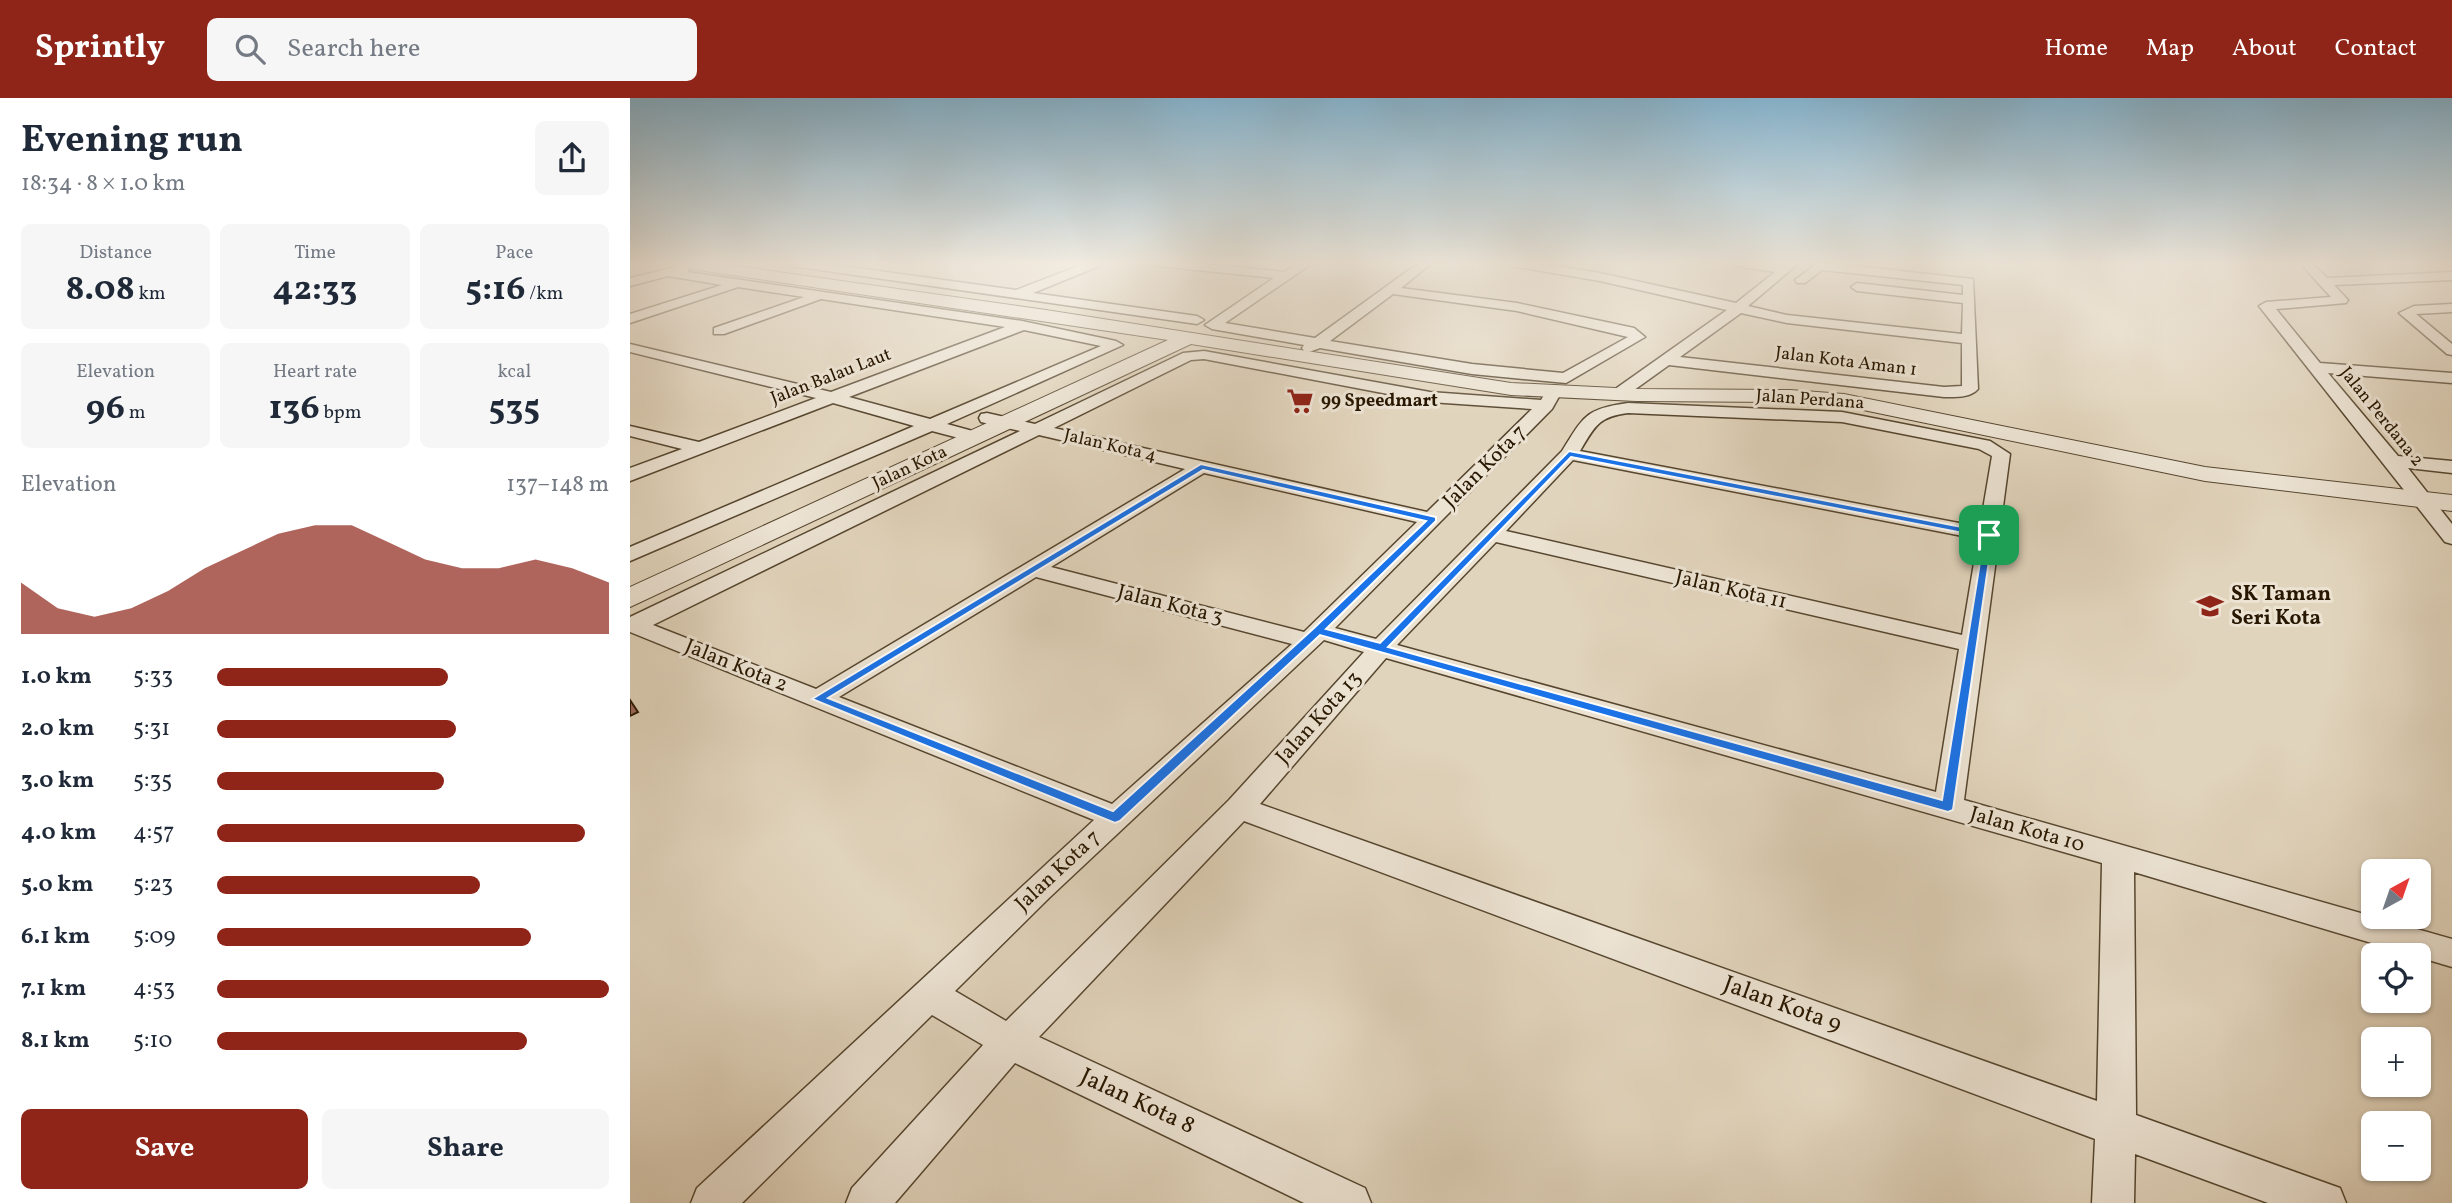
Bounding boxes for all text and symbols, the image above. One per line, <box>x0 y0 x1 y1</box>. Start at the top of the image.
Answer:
search box <box>207 18 697 81</box>
text: Sprintly <box>35 26 165 72</box>
icon: search <box>231 30 269 68</box>
text: Search here <box>287 31 420 67</box>
text: Home <box>2044 32 2108 66</box>
text: Map <box>2146 32 2194 66</box>
text: About <box>2232 32 2297 66</box>
text: Contact <box>2335 32 2417 66</box>
text: Evening run <box>21 115 243 168</box>
button: share <box>535 121 609 195</box>
text: 18:34 · 8 × 1.0 km <box>21 168 185 200</box>
text: Distance <box>79 240 152 266</box>
text: Time <box>294 240 336 266</box>
text: Pace <box>495 240 533 266</box>
text: 8.08 <box>66 266 135 314</box>
text: 42:33 <box>273 266 357 314</box>
text: 5:16 <box>465 266 525 314</box>
text: km <box>135 281 166 307</box>
text: /km <box>525 281 563 307</box>
street label: Jalan Kota Aman 1 <box>1774 341 1918 383</box>
street label: Jalan Balau Laut <box>767 343 895 411</box>
text: Elevation <box>76 359 155 385</box>
text: Heart rate <box>273 359 357 385</box>
text: kcal <box>497 359 531 385</box>
street label: Jalan Perdana 2 <box>2333 362 2429 472</box>
street label: Jalan Perdana <box>1755 384 1865 416</box>
text: 96 <box>86 385 125 433</box>
text: 136 <box>268 385 320 433</box>
text: 535 <box>489 385 540 433</box>
supermarket icon: 99 Speedmart <box>1285 386 1315 416</box>
place label: 99 Speedmart <box>1321 389 1438 414</box>
text: m <box>125 400 146 426</box>
text: bpm <box>320 400 362 426</box>
street label: Jalan Kota 7 <box>1437 419 1533 515</box>
street label: Jalan Kota 4 <box>1061 423 1159 469</box>
street label: Jalan Kota <box>869 440 952 496</box>
text: Elevation <box>21 469 117 501</box>
text: 137–148 m <box>506 469 609 501</box>
pin <box>1959 505 2019 565</box>
icon: arrive <box>1970 516 2008 554</box>
street label: Jalan Kota 11 <box>1672 563 1790 617</box>
street label: Jalan Kota 3 <box>1114 578 1226 632</box>
place label: SK Taman Seri Kota <box>2231 580 2331 633</box>
school or university icon: SK Taman Seri Kota <box>2195 591 2225 621</box>
street label: Jalan Kota 2 <box>680 632 792 700</box>
text: 1.0 km <box>21 661 92 693</box>
text: 5:33 <box>133 661 173 693</box>
street label: Jalan Kota 13 <box>1269 665 1369 771</box>
text: 2.0 km <box>21 713 94 745</box>
text: 5:31 <box>133 713 170 745</box>
text: 3.0 km <box>21 765 94 797</box>
text: 5:35 <box>133 765 172 797</box>
street label: Jalan Kota 10 <box>1966 800 2088 860</box>
text: 4.0 km <box>21 817 96 849</box>
text: 4:57 <box>133 817 174 849</box>
street label: Jalan Kota 7 <box>1009 824 1107 918</box>
north arrow <box>2361 859 2431 929</box>
map controls <box>2361 859 2431 1181</box>
text: 5.0 km <box>21 869 94 901</box>
text: 5:23 <box>133 869 173 901</box>
text: 6.1 km <box>21 921 90 953</box>
text: 5:09 <box>133 921 175 953</box>
button: locate <box>2361 943 2431 1013</box>
street label: Jalan Kota 9 <box>1718 968 1846 1042</box>
text: 7.1 km <box>21 973 86 1005</box>
text: 4:53 <box>133 973 175 1005</box>
text: 8.1 km <box>21 1025 90 1057</box>
text: 5:10 <box>133 1025 172 1057</box>
button: + <box>2361 1027 2431 1097</box>
street label: Jalan Kota 8 <box>1074 1060 1200 1144</box>
button: Save <box>21 1109 308 1189</box>
button: Share <box>322 1109 609 1189</box>
button: − <box>2361 1111 2431 1181</box>

